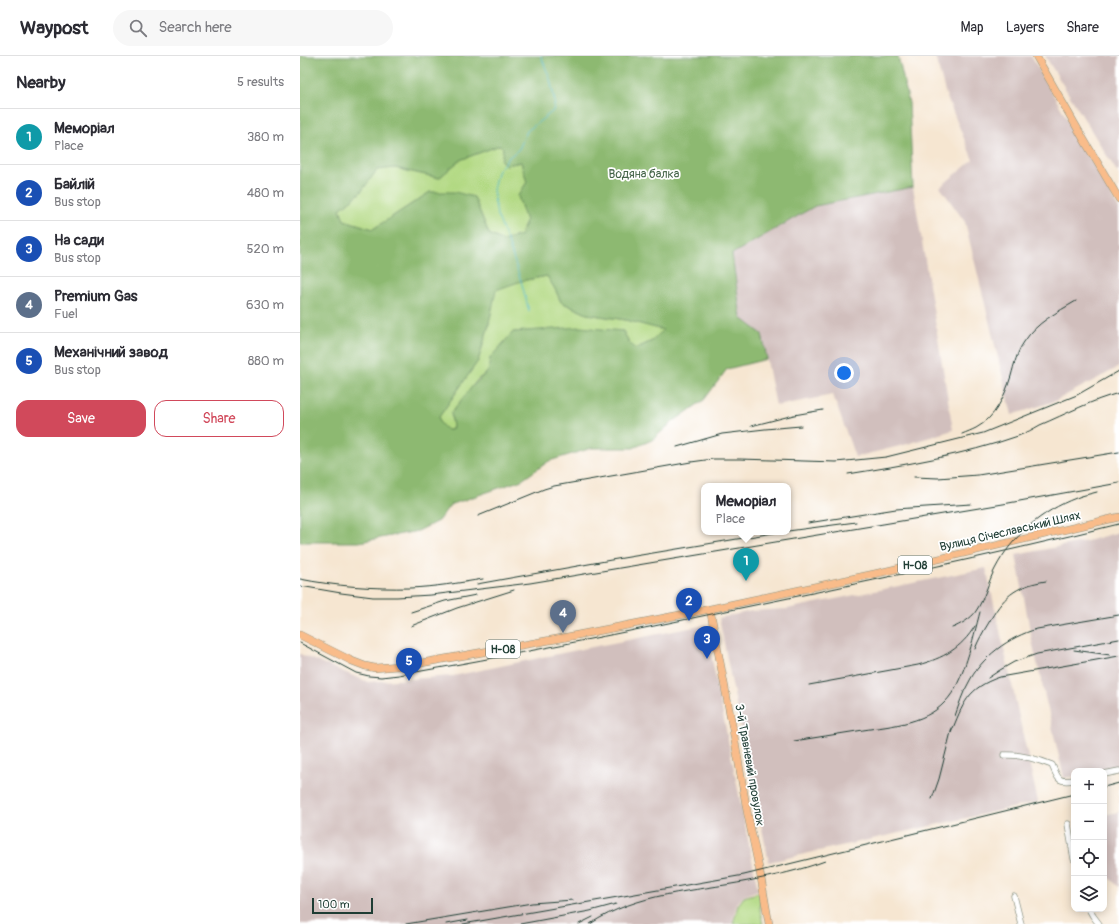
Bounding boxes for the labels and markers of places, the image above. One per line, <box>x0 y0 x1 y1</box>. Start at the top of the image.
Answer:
pin: 1 <box>733 548 759 581</box>
pin: 2 <box>676 588 702 621</box>
pin: 4 <box>550 600 576 633</box>
pin: 3 <box>694 626 720 659</box>
pin: 5 <box>396 648 422 681</box>

